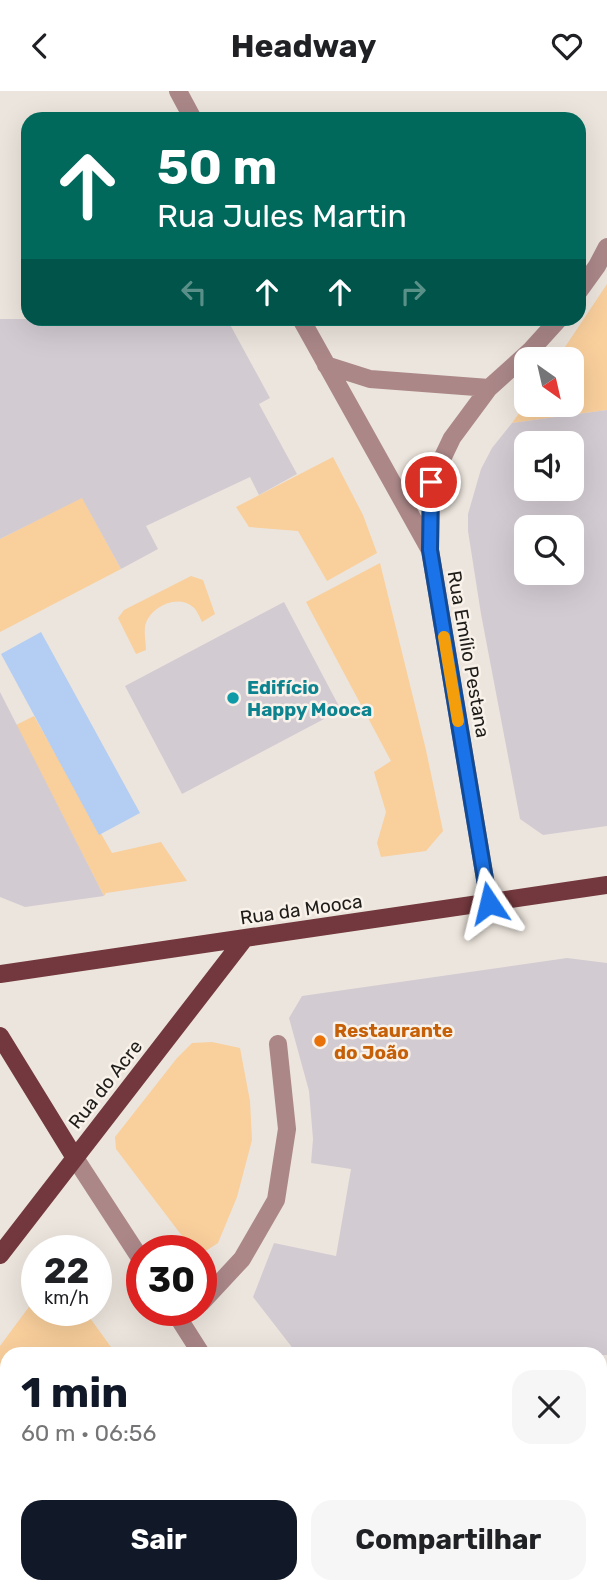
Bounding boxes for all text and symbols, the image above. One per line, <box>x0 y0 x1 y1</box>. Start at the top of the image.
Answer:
icon: back <box>21 27 59 65</box>
text: Headway <box>231 27 376 65</box>
icon: heart <box>548 27 586 65</box>
text: 50 m <box>157 138 277 196</box>
icon: ahead <box>42 140 133 231</box>
text: Rua Jules Martin <box>157 197 407 235</box>
icon: left <box>175 273 213 311</box>
icon: ahead <box>248 273 286 311</box>
icon: ahead <box>321 273 359 311</box>
icon: right <box>394 273 432 311</box>
north arrow <box>514 347 584 417</box>
map controls <box>514 347 584 585</box>
button: sound <box>514 431 584 501</box>
pin <box>401 452 461 512</box>
icon: arrive <box>412 463 450 501</box>
button: search <box>514 515 584 585</box>
street label: Rua Emílio Pestana <box>442 569 495 739</box>
place label: Edifício Happy Mooca <box>247 676 372 721</box>
marker: Edifício Happy Mooca <box>225 690 241 706</box>
position arrow <box>452 866 526 940</box>
street label: Rua da Mooca <box>238 890 364 929</box>
place label: Restaurante do João <box>334 1019 453 1064</box>
marker: Restaurante do João <box>312 1033 328 1049</box>
street label: Rua do Acre <box>64 1035 147 1133</box>
speed limit sign: 30 <box>126 1235 217 1326</box>
text: 22 <box>44 1250 89 1292</box>
text: km/h <box>44 1287 89 1309</box>
text: 1 min <box>21 1368 128 1418</box>
button: close <box>512 1370 586 1444</box>
text: 60 m · 06:56 <box>21 1419 156 1447</box>
button: Sair <box>21 1500 297 1580</box>
button: Compartilhar <box>311 1500 586 1580</box>

